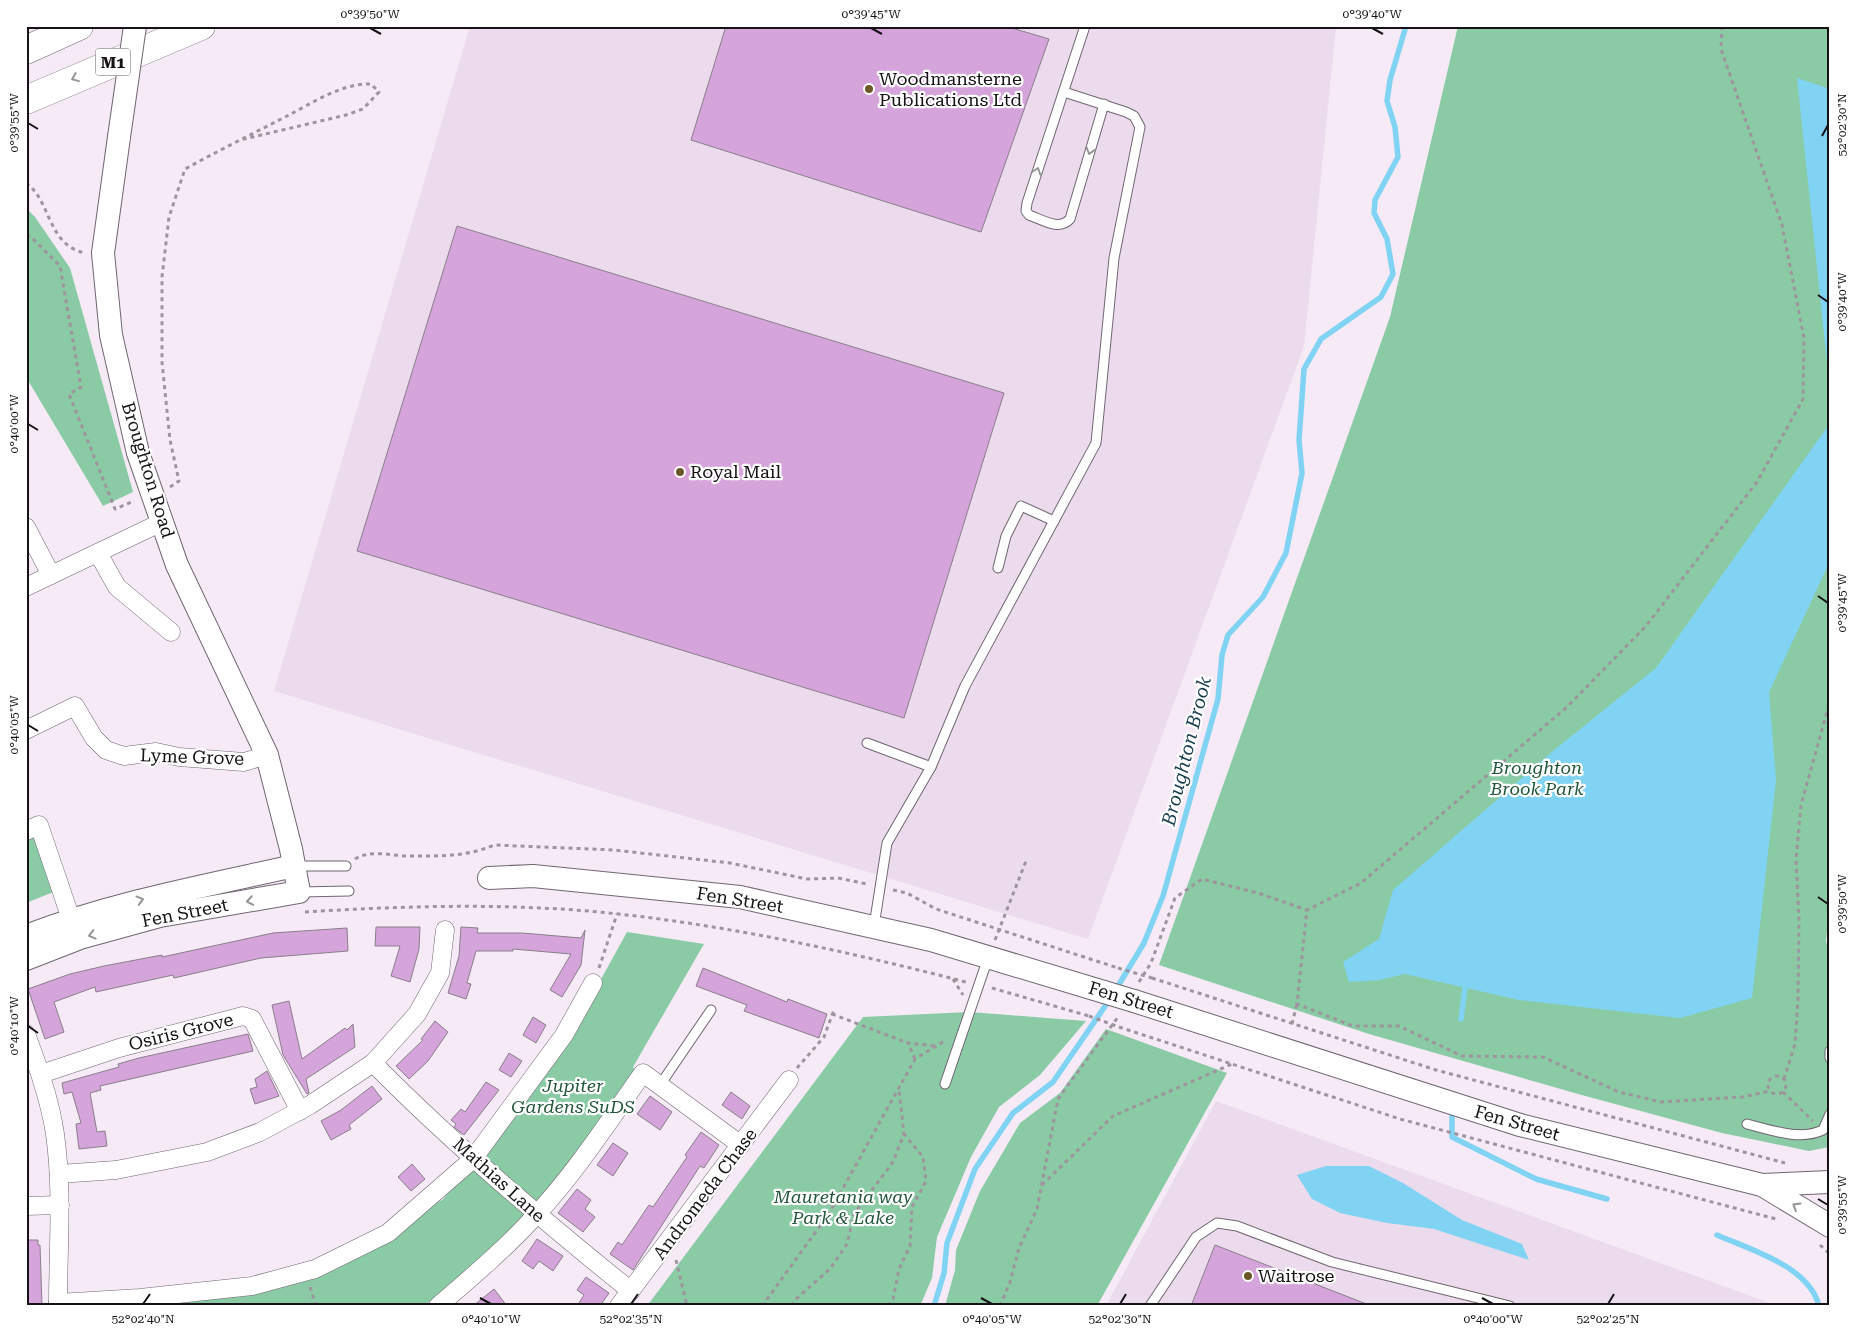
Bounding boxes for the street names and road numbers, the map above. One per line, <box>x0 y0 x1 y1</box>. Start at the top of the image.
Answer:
road number: M1 <box>96 48 130 76</box>
street label: Broughton Road <box>118 399 179 541</box>
street label: Lyme Grove <box>140 744 245 769</box>
street label: Fen Street <box>695 882 785 917</box>
street label: Fen Street <box>140 894 230 931</box>
street label: Fen Street <box>1086 977 1176 1022</box>
street label: Osiris Grove <box>126 1008 235 1055</box>
street label: Fen Street <box>1472 1100 1562 1145</box>
street label: Andromeda Chase <box>648 1124 761 1263</box>
street label: Mathias Lane <box>449 1133 550 1226</box>

